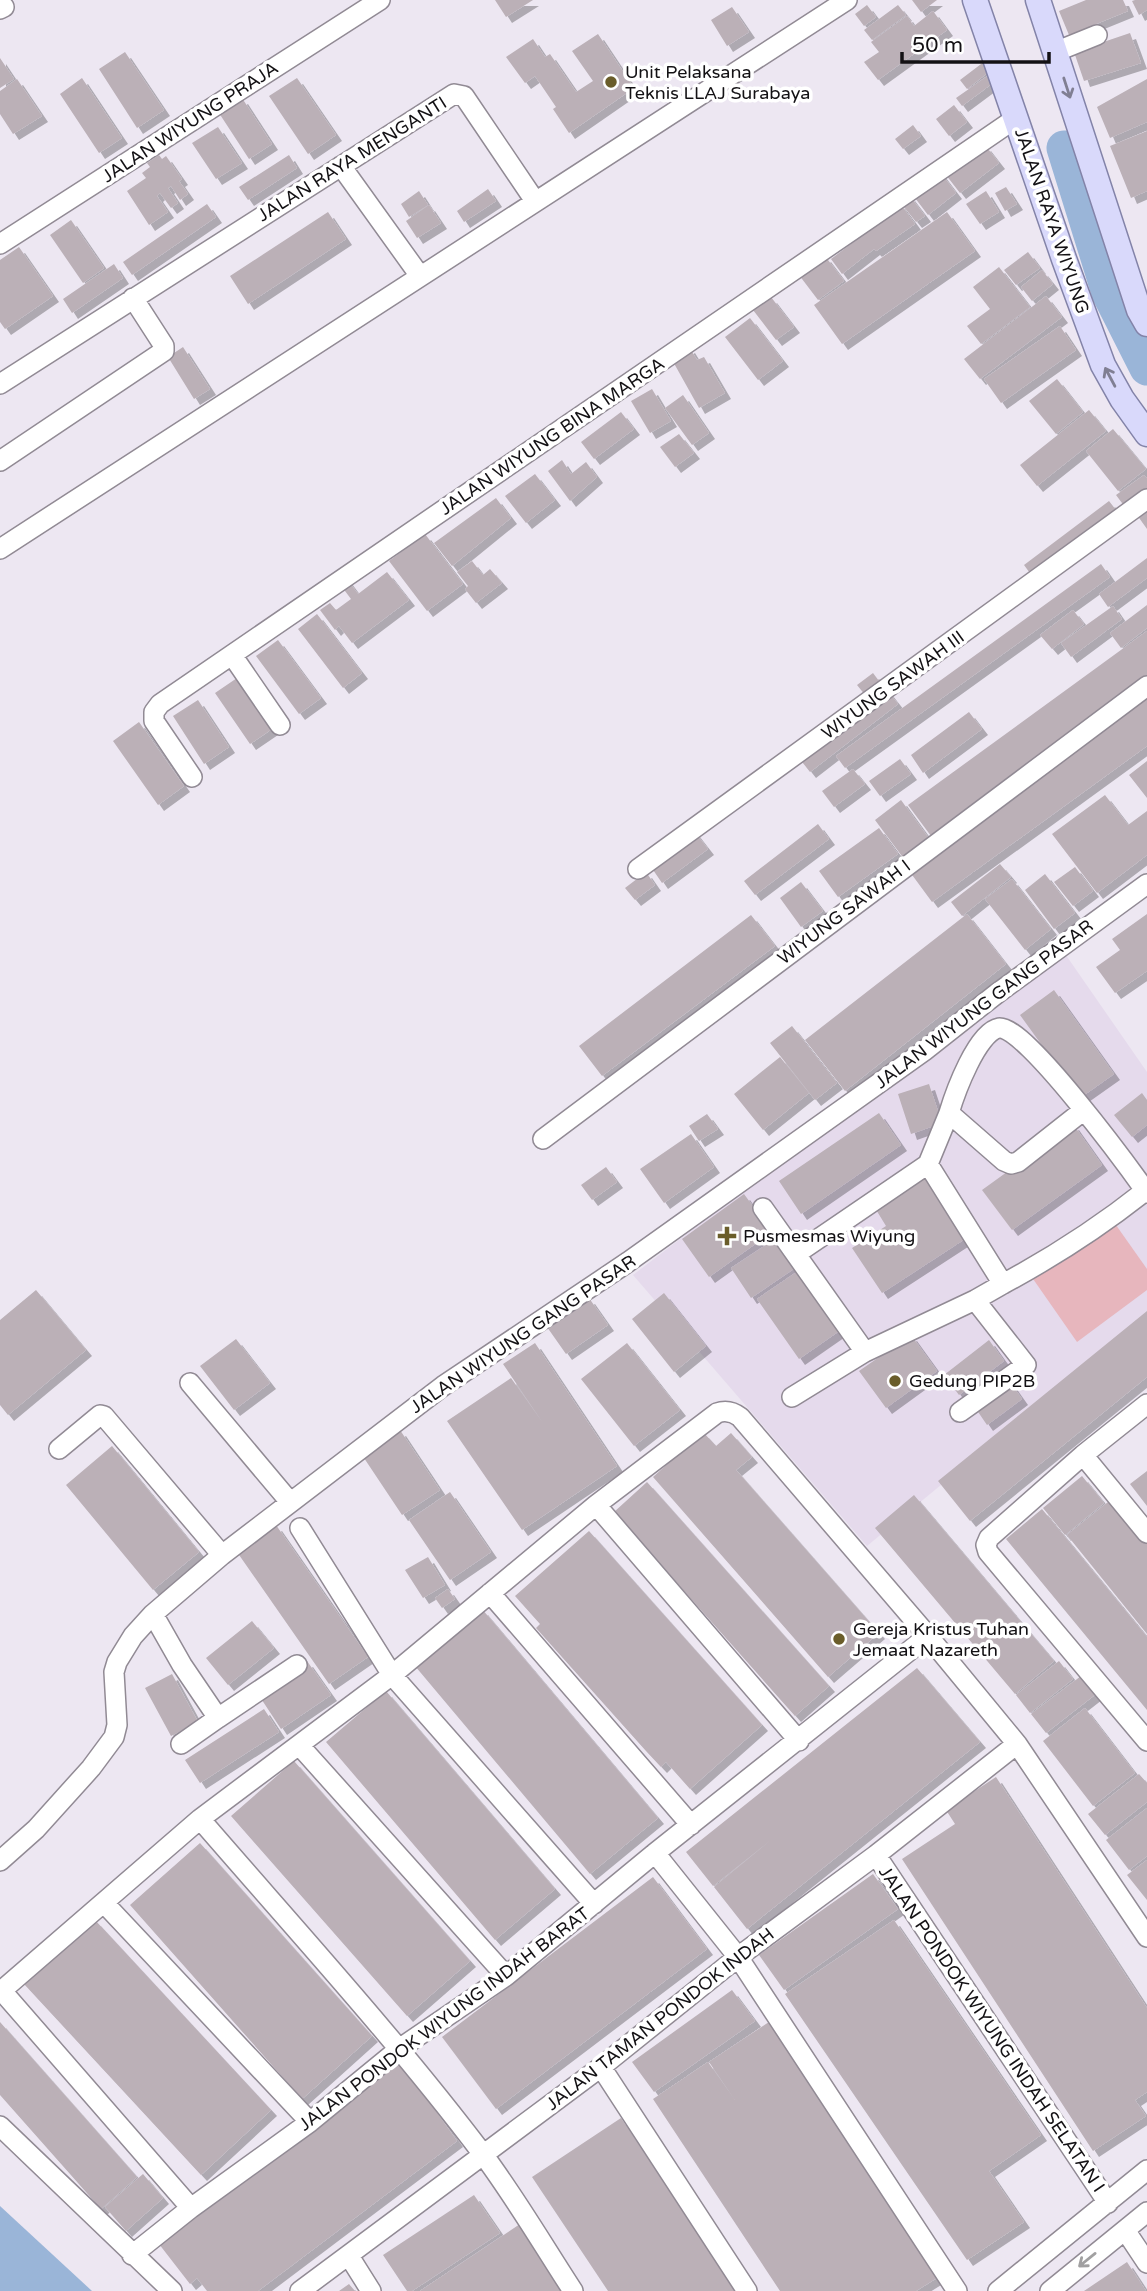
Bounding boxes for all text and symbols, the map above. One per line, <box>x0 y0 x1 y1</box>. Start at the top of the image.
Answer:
scale bar <box>902 21 1049 65</box>
text: 50 m <box>912 33 963 58</box>
street label: JALAN WIYUNG PRAJA <box>98 57 282 187</box>
place label: Unit Pelaksana Teknis LLAJ Surabaya <box>625 61 810 104</box>
marker: Unit Pelaksana Teknis LLAJ Surabaya <box>603 74 619 90</box>
one-way arrow <box>1062 77 1074 99</box>
street label: JALAN RAYA MENGANTI <box>253 92 451 226</box>
street label: JALAN RAYA WIYUNG <box>1010 125 1094 317</box>
street label: JALAN WIYUNG BINA MARGA <box>435 352 669 520</box>
one-way arrow <box>1102 367 1116 388</box>
street label: WIYUNG SAWAH III <box>817 626 969 744</box>
street label: WIYUNG SAWAH I <box>773 855 915 969</box>
street label: JALAN WIYUNG GANG PASAR <box>871 915 1097 1093</box>
place label: Pusmesmas Wiyung <box>743 1225 915 1247</box>
marker: Pusmesmas Wiyung <box>717 1226 737 1246</box>
street label: JALAN WIYUNG GANG PASAR <box>406 1250 640 1418</box>
place label: Gedung PIP2B <box>909 1370 1035 1392</box>
marker: Gedung PIP2B <box>887 1373 903 1389</box>
place label: Gereja Kristus Tuhan Jemaat Nazareth <box>853 1618 1029 1661</box>
marker: Gereja Kristus Tuhan Jemaat Nazareth <box>831 1631 847 1647</box>
street label: JALAN PONDOK WIYUNG INDAH SELATAN I <box>874 1862 1110 2196</box>
street label: JALAN PONDOK WIYUNG INDAH BARAT <box>294 1902 594 2136</box>
street label: JALAN TAMAN PONDOK INDAH <box>542 1923 778 2115</box>
one-way arrow <box>1079 2253 1097 2268</box>

